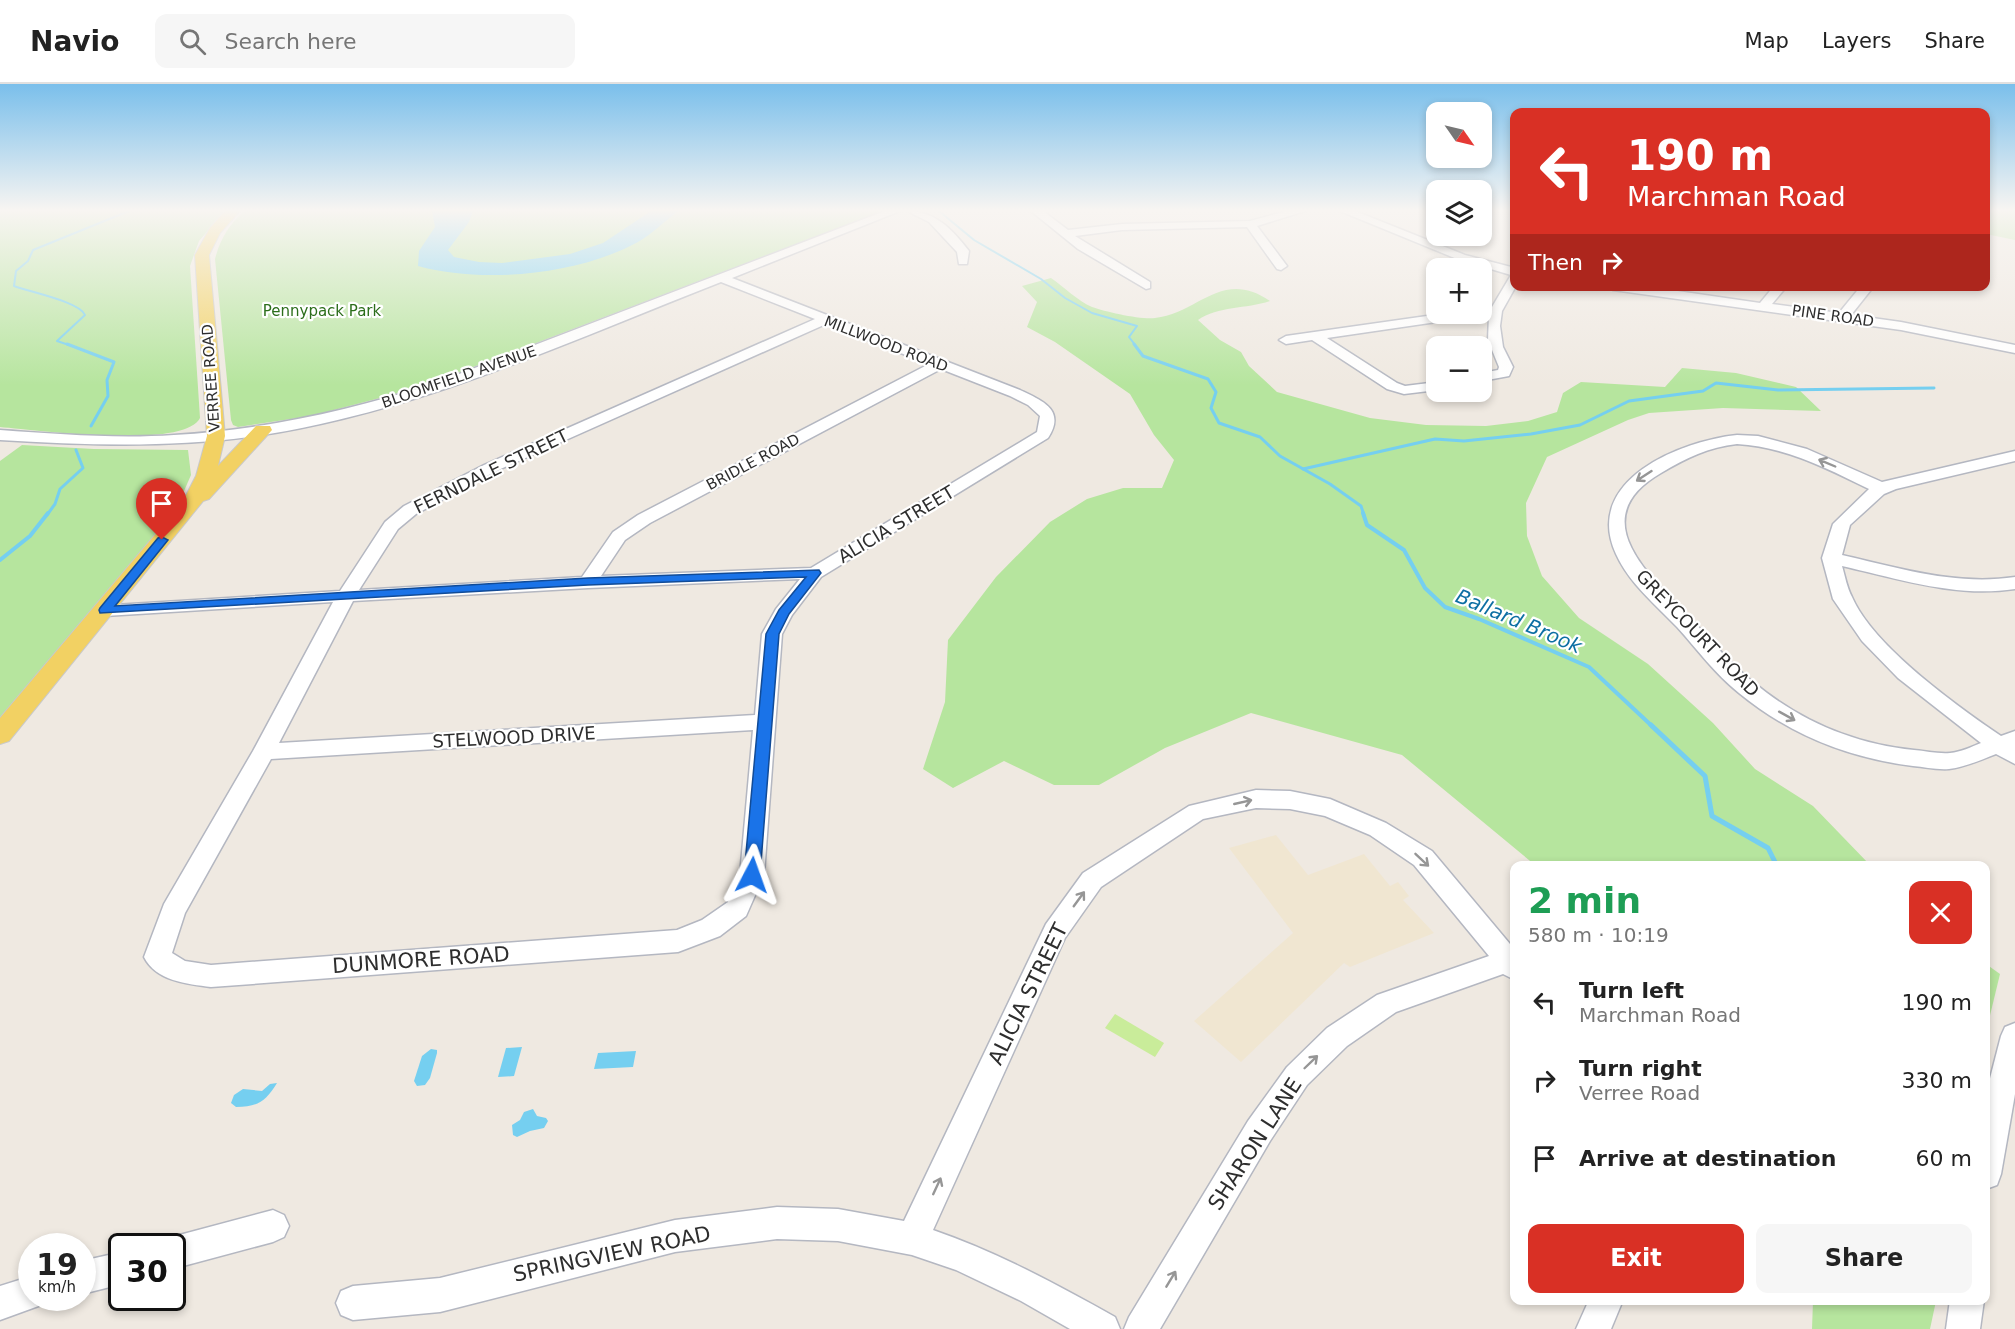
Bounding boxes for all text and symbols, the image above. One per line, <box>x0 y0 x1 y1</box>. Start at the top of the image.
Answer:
search box <box>155 14 575 68</box>
text: Navio <box>30 25 119 58</box>
icon: search <box>176 25 209 58</box>
text: Search here <box>224 29 357 54</box>
text: Map <box>1745 29 1789 53</box>
text: Layers <box>1822 29 1891 53</box>
text: Share <box>1924 29 1985 53</box>
north arrow <box>1426 102 1492 168</box>
map controls <box>1426 102 1492 402</box>
text: 190 m <box>1627 131 1773 180</box>
icon: left <box>1528 132 1606 210</box>
button: layers <box>1426 180 1492 246</box>
text: Marchman Road <box>1627 181 1846 212</box>
icon: right <box>1595 246 1628 279</box>
text: Then <box>1528 250 1583 275</box>
button: + <box>1426 258 1492 324</box>
street label: PINE ROAD <box>1791 301 1875 331</box>
park label: Pennypack Park <box>263 302 382 320</box>
street label: MILLWOOD ROAD <box>822 312 950 376</box>
street label: VERREE ROAD <box>198 323 224 433</box>
button: − <box>1426 336 1492 402</box>
street label: BLOOMFIELD AVENUE <box>379 342 539 412</box>
street label: FERNDALE STREET <box>410 424 573 518</box>
street label: BRIDLE ROAD <box>703 430 803 494</box>
one-way arrow <box>1818 457 1837 468</box>
one-way arrow <box>1635 470 1652 483</box>
pin <box>136 478 187 540</box>
street label: ALICIA STREET <box>834 480 959 567</box>
icon: arrive <box>145 487 178 520</box>
street label: GREYCOURT ROAD <box>1632 565 1764 701</box>
water label: Ballard Brook <box>1452 584 1587 659</box>
one-way arrow <box>1778 710 1795 722</box>
street label: STELWOOD DRIVE <box>432 722 596 752</box>
one-way arrow <box>1232 796 1252 807</box>
position arrow <box>720 843 784 907</box>
one-way arrow <box>1415 853 1430 867</box>
text: 2 min <box>1528 880 1641 921</box>
button: close <box>1909 881 1972 944</box>
one-way arrow <box>1072 891 1085 907</box>
street label: ALICIA STREET <box>983 919 1073 1069</box>
text: 580 m · 10:19 <box>1528 923 1669 947</box>
street label: DUNMORE ROAD <box>332 942 510 978</box>
text: Turn left <box>1579 978 1684 1003</box>
icon: left <box>1528 986 1561 1019</box>
text: 190 m <box>1902 990 1972 1015</box>
text: Marchman Road <box>1579 1003 1741 1027</box>
one-way arrow <box>1303 1055 1318 1070</box>
text: Turn right <box>1579 1056 1702 1081</box>
icon: right <box>1528 1064 1561 1097</box>
text: 330 m <box>1902 1068 1972 1093</box>
street label: SHARON LANE <box>1203 1074 1307 1214</box>
text: Verree Road <box>1579 1081 1700 1105</box>
icon: arrive <box>1528 1142 1561 1175</box>
text: Arrive at destination <box>1579 1146 1836 1171</box>
text: 60 m <box>1916 1146 1972 1171</box>
one-way arrow <box>932 1178 943 1196</box>
street label: SPRINGVIEW ROAD <box>511 1221 713 1287</box>
button: Exit <box>1528 1224 1744 1293</box>
button: Share <box>1756 1224 1972 1293</box>
speed limit sign: 30 <box>108 1233 186 1311</box>
text: 19 <box>36 1247 78 1282</box>
one-way arrow <box>1166 1271 1178 1288</box>
text: km/h <box>38 1278 76 1296</box>

